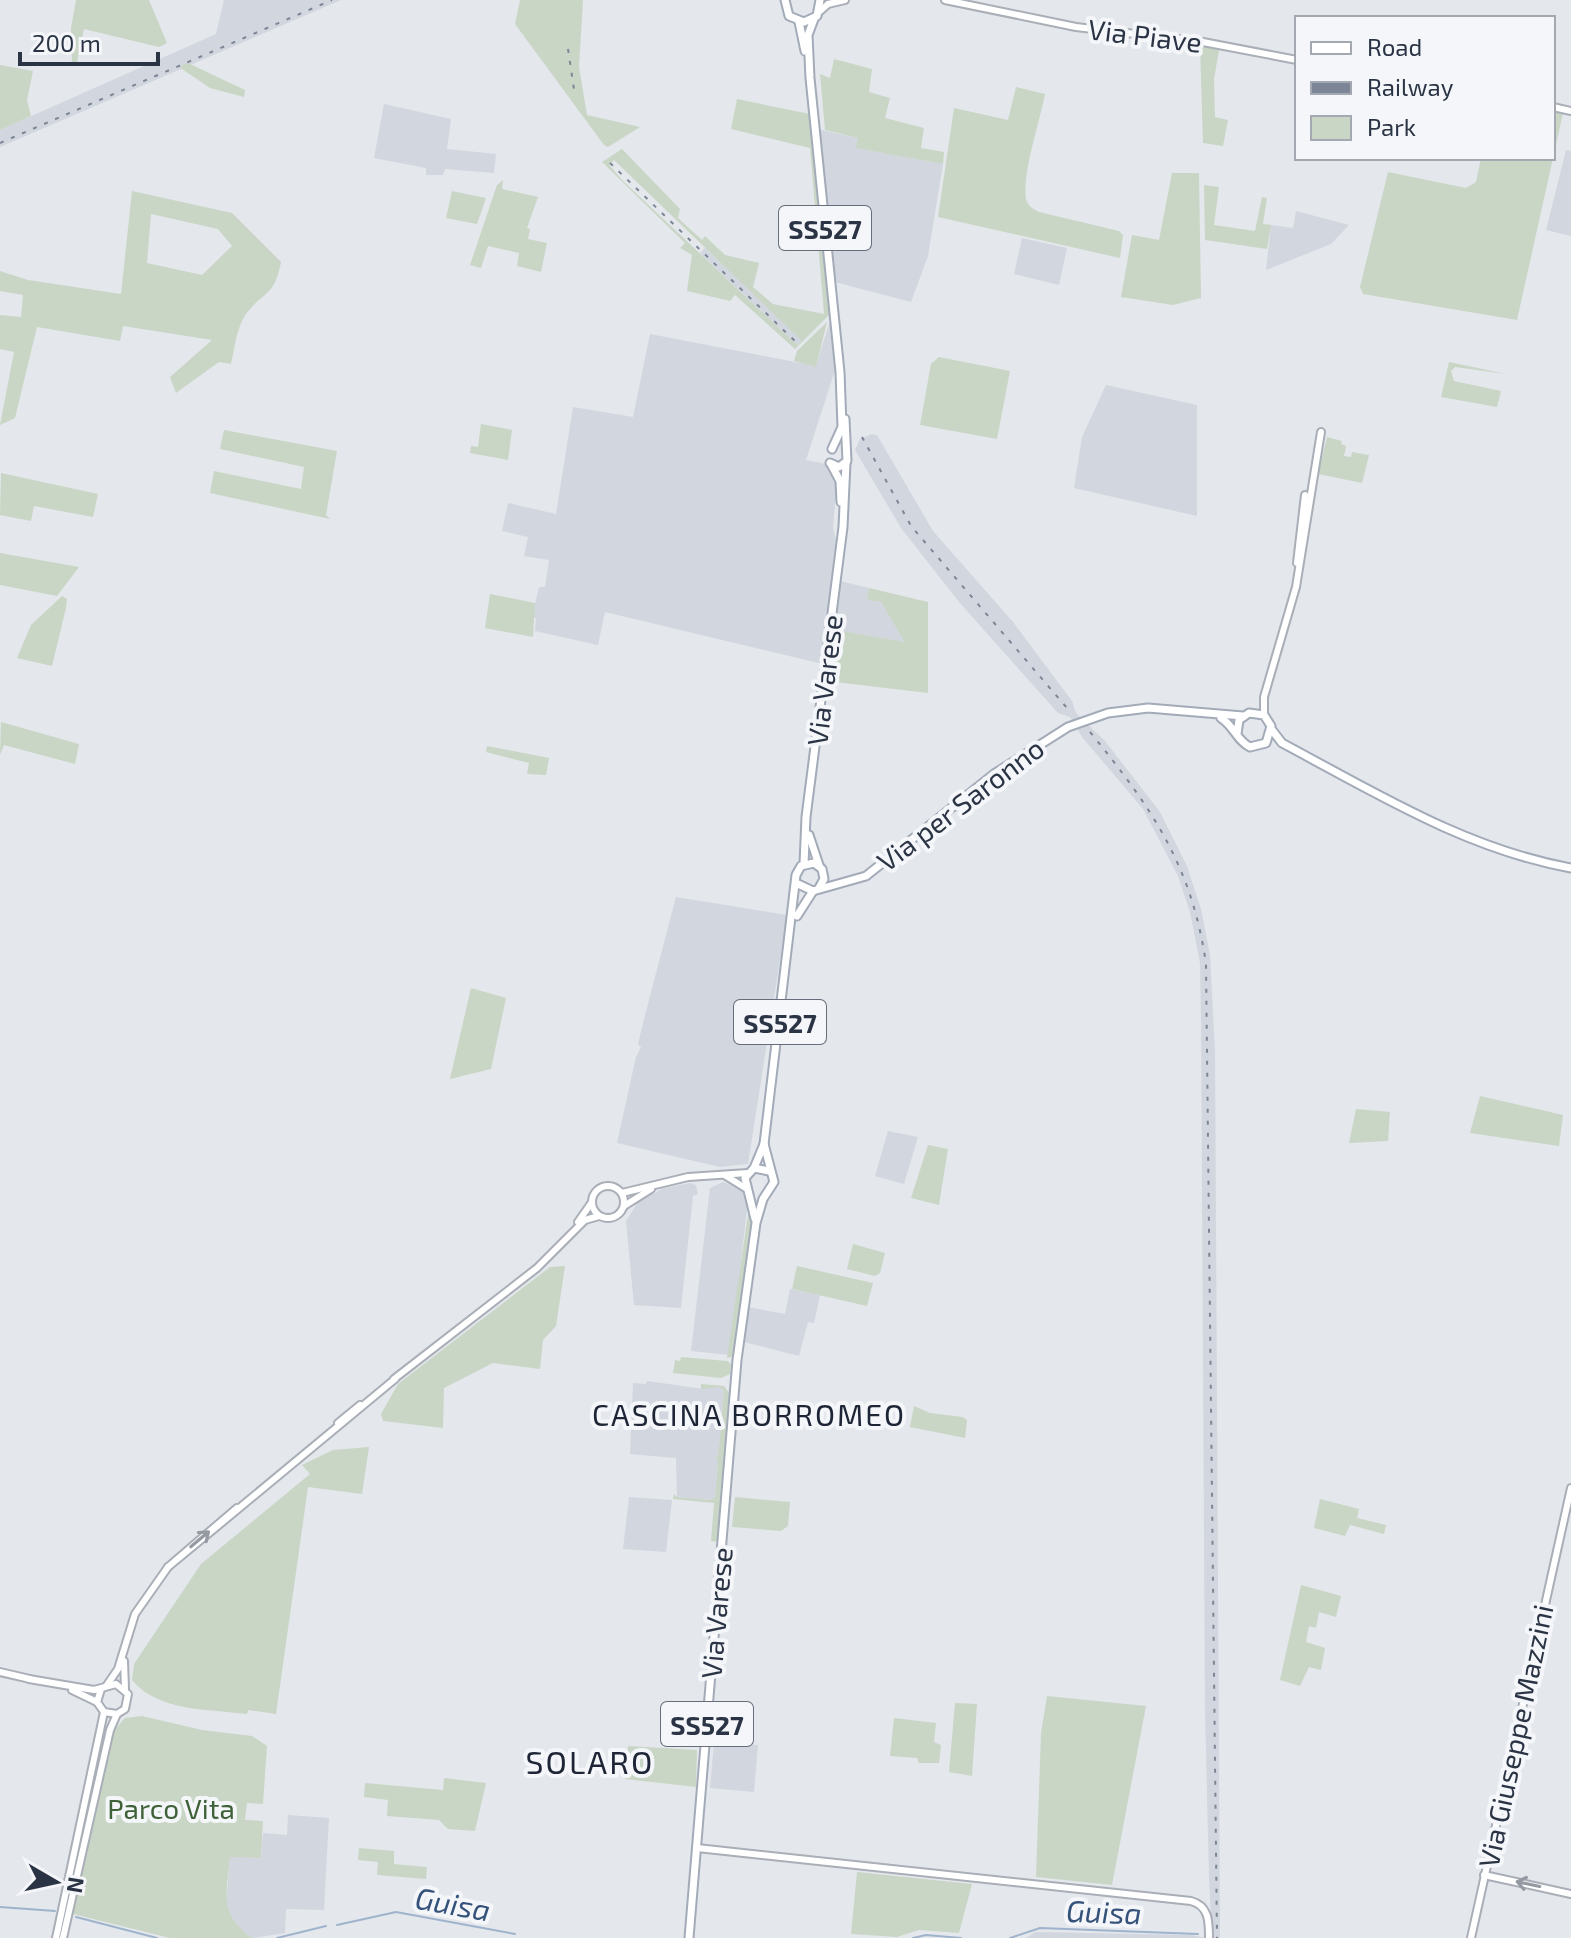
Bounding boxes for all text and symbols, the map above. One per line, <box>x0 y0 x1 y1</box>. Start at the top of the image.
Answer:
street label: Via Piave <box>1086 11 1204 59</box>
scale bar <box>20 16 158 66</box>
legend <box>1295 16 1555 160</box>
text: 200 m <box>32 28 101 57</box>
text: Road <box>1367 32 1422 61</box>
text: Railway <box>1367 72 1454 101</box>
text: Park <box>1367 112 1416 141</box>
road number: SS527 <box>779 206 871 250</box>
street label: Via Varese <box>799 613 849 747</box>
street label: Via per Saronno <box>870 730 1050 878</box>
road number: SS527 <box>734 1000 826 1044</box>
district label: CASCINA BORROMEO <box>592 1396 906 1432</box>
one-way arrow <box>189 1531 210 1549</box>
street label: Via Varese <box>693 1546 739 1680</box>
street label: Via Giuseppe Mazzini <box>1471 1602 1559 1870</box>
road number: SS527 <box>661 1702 753 1746</box>
district label: SOLARO <box>526 1742 654 1780</box>
park label: Parco Vita <box>107 1791 235 1825</box>
north arrow <box>16 1842 96 1922</box>
text: N <box>63 1875 91 1895</box>
one-way arrow <box>1515 1876 1541 1891</box>
water label: Guisa <box>413 1879 493 1927</box>
water label: Guisa <box>1066 1892 1142 1930</box>

